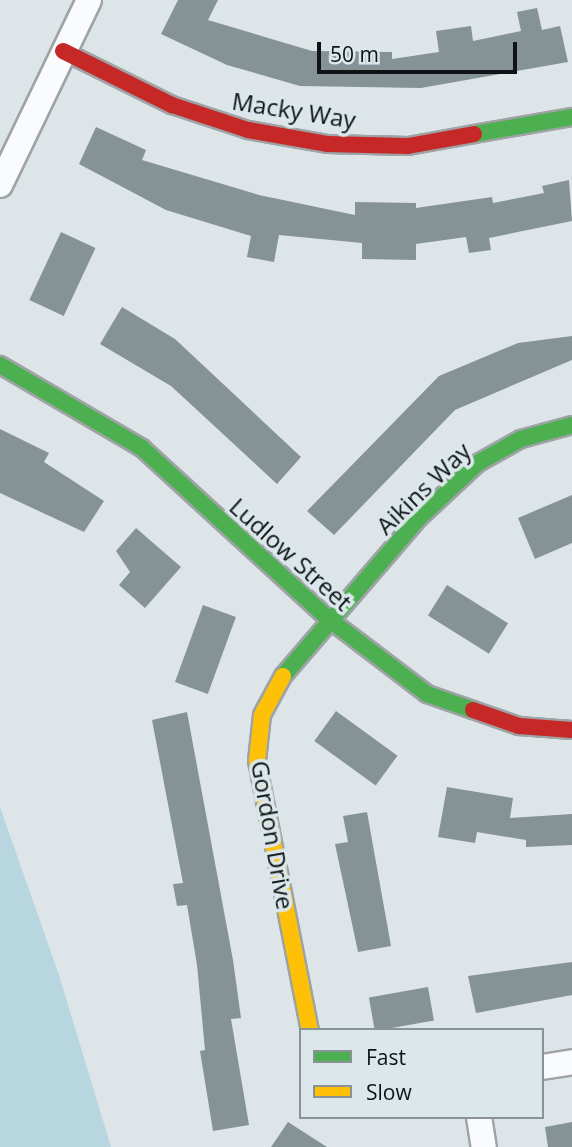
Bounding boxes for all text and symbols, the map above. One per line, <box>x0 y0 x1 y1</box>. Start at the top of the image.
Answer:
scale bar <box>320 28 520 72</box>
text: 50 m <box>330 40 379 68</box>
street label: Macky Way <box>230 86 358 134</box>
street label: Aikins Way <box>370 436 476 540</box>
street label: Ludlow Street <box>224 492 358 616</box>
street label: Gordon Drive <box>246 758 300 912</box>
legend <box>299 1028 544 1119</box>
text: Fast <box>366 1043 406 1071</box>
text: Slow <box>366 1078 412 1106</box>

